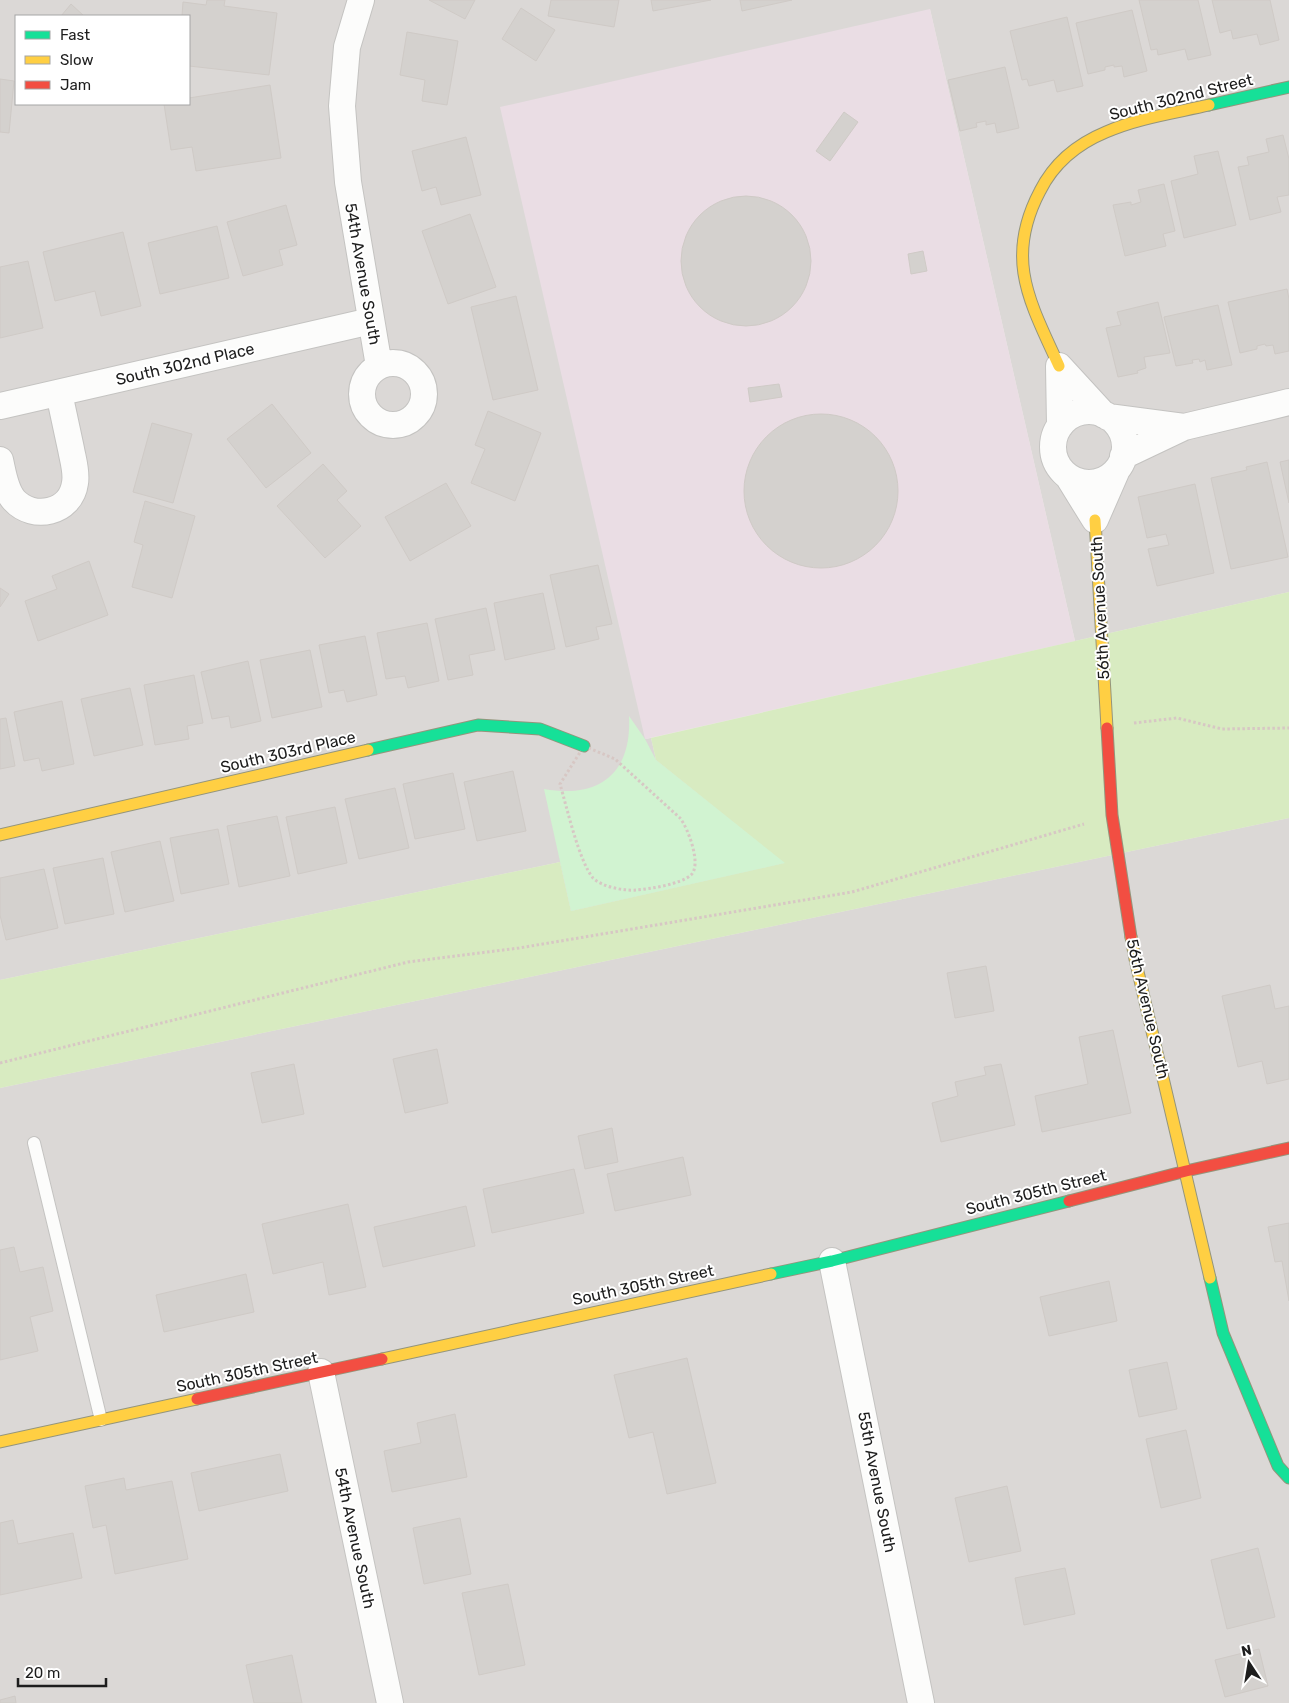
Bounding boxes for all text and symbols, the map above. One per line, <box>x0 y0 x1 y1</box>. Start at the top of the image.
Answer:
legend <box>15 15 190 105</box>
text: Fast <box>60 26 90 44</box>
text: Slow <box>60 51 93 69</box>
street label: South 302nd Street <box>1107 70 1255 124</box>
text: Jam <box>60 76 91 94</box>
street label: 54th Avenue South <box>341 202 385 346</box>
street label: South 302nd Place <box>114 339 256 389</box>
street label: 56th Avenue South <box>1087 536 1113 680</box>
street label: South 303rd Place <box>219 727 358 777</box>
street label: 56th Avenue South <box>1123 937 1173 1081</box>
street label: South 305th Street <box>964 1165 1108 1219</box>
street label: South 305th Street <box>571 1261 715 1309</box>
street label: South 305th Street <box>175 1348 319 1396</box>
street label: 55th Avenue South <box>854 1410 900 1554</box>
street label: 54th Avenue South <box>331 1466 379 1610</box>
north arrow <box>1224 1638 1274 1688</box>
text: N <box>1240 1641 1253 1660</box>
scale bar <box>18 1656 105 1688</box>
text: 20 m <box>25 1664 60 1682</box>

